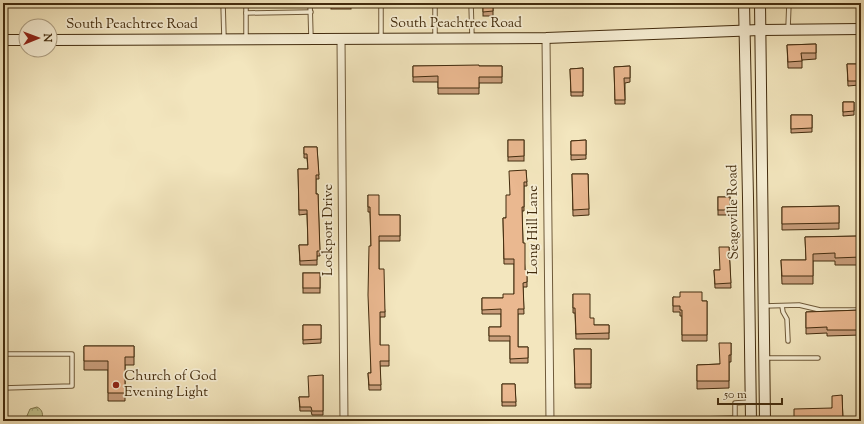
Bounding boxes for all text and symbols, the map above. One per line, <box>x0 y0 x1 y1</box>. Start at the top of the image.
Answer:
street label: South Peachtree Road <box>390 14 522 34</box>
street label: South Peachtree Road <box>66 15 198 35</box>
north arrow <box>18 18 58 58</box>
text: N <box>39 32 55 43</box>
street label: Seagoville Road <box>723 164 745 260</box>
street label: Lockport Drive <box>319 184 339 276</box>
street label: Long Hill Lane <box>524 185 544 275</box>
place label: Church of God Evening Light <box>124 367 217 403</box>
marker: Church of God Evening Light <box>111 380 121 390</box>
scale bar <box>718 380 782 406</box>
text: 50 m <box>723 386 747 404</box>

